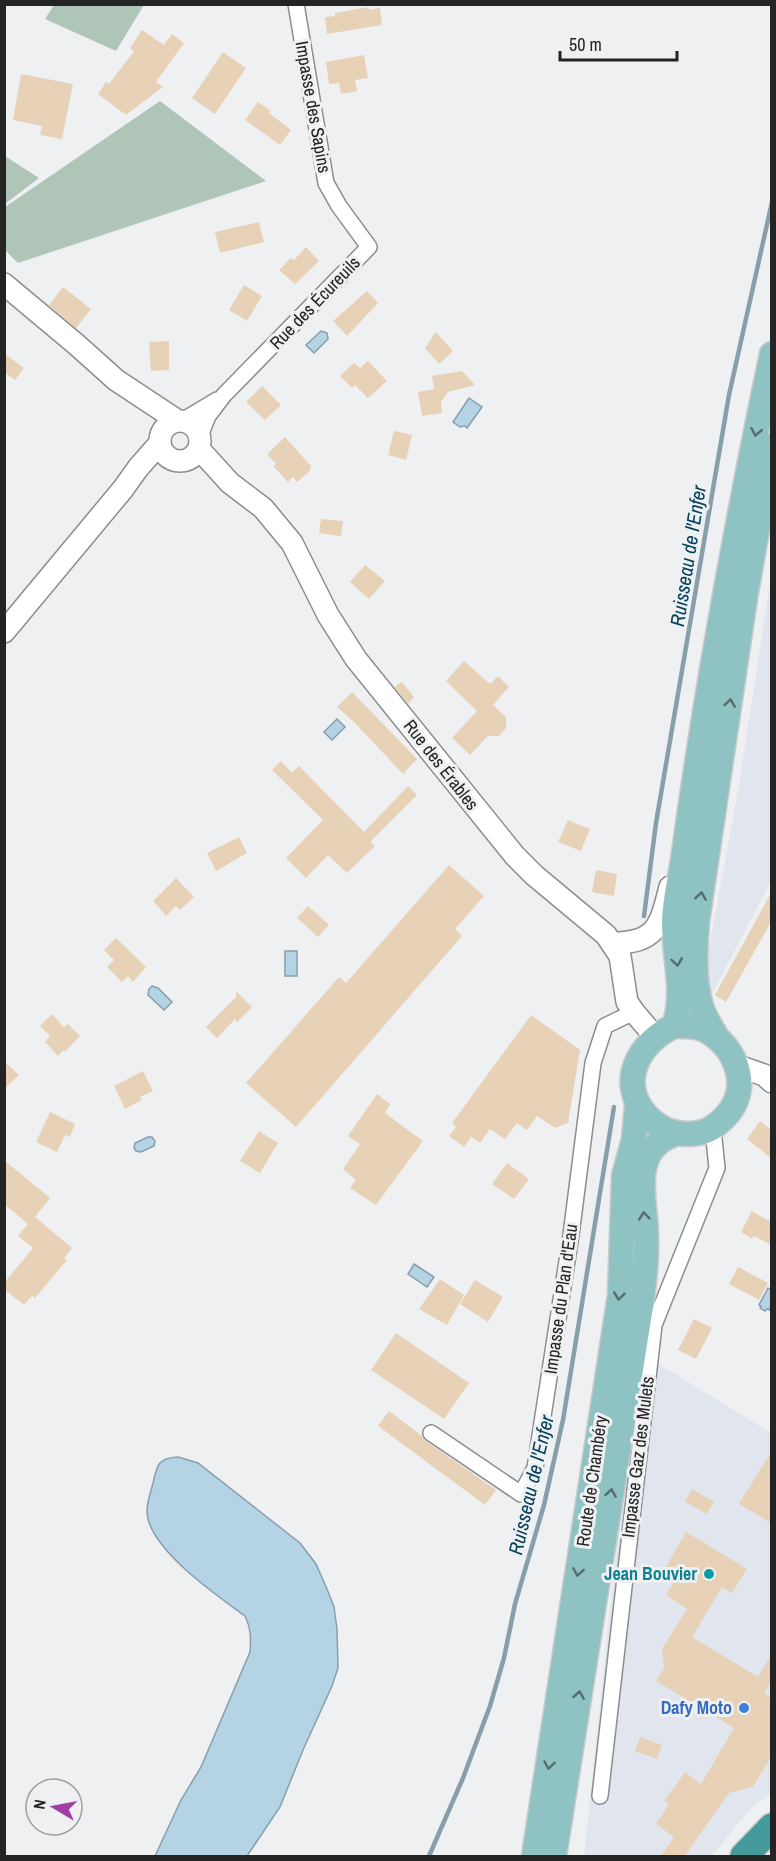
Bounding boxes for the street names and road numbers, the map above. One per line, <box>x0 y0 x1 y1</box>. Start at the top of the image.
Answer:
street label: Impasse des Sapins <box>290 39 337 175</box>
street label: Rue des Écureuils <box>264 251 366 355</box>
street label: Rue des Érables <box>398 714 485 815</box>
street label: Impasse du Plan d'Eau <box>538 1222 583 1376</box>
street label: Impasse Gaz des Mulets <box>615 1375 660 1539</box>
street label: Route de Chambéry <box>570 1413 613 1548</box>

